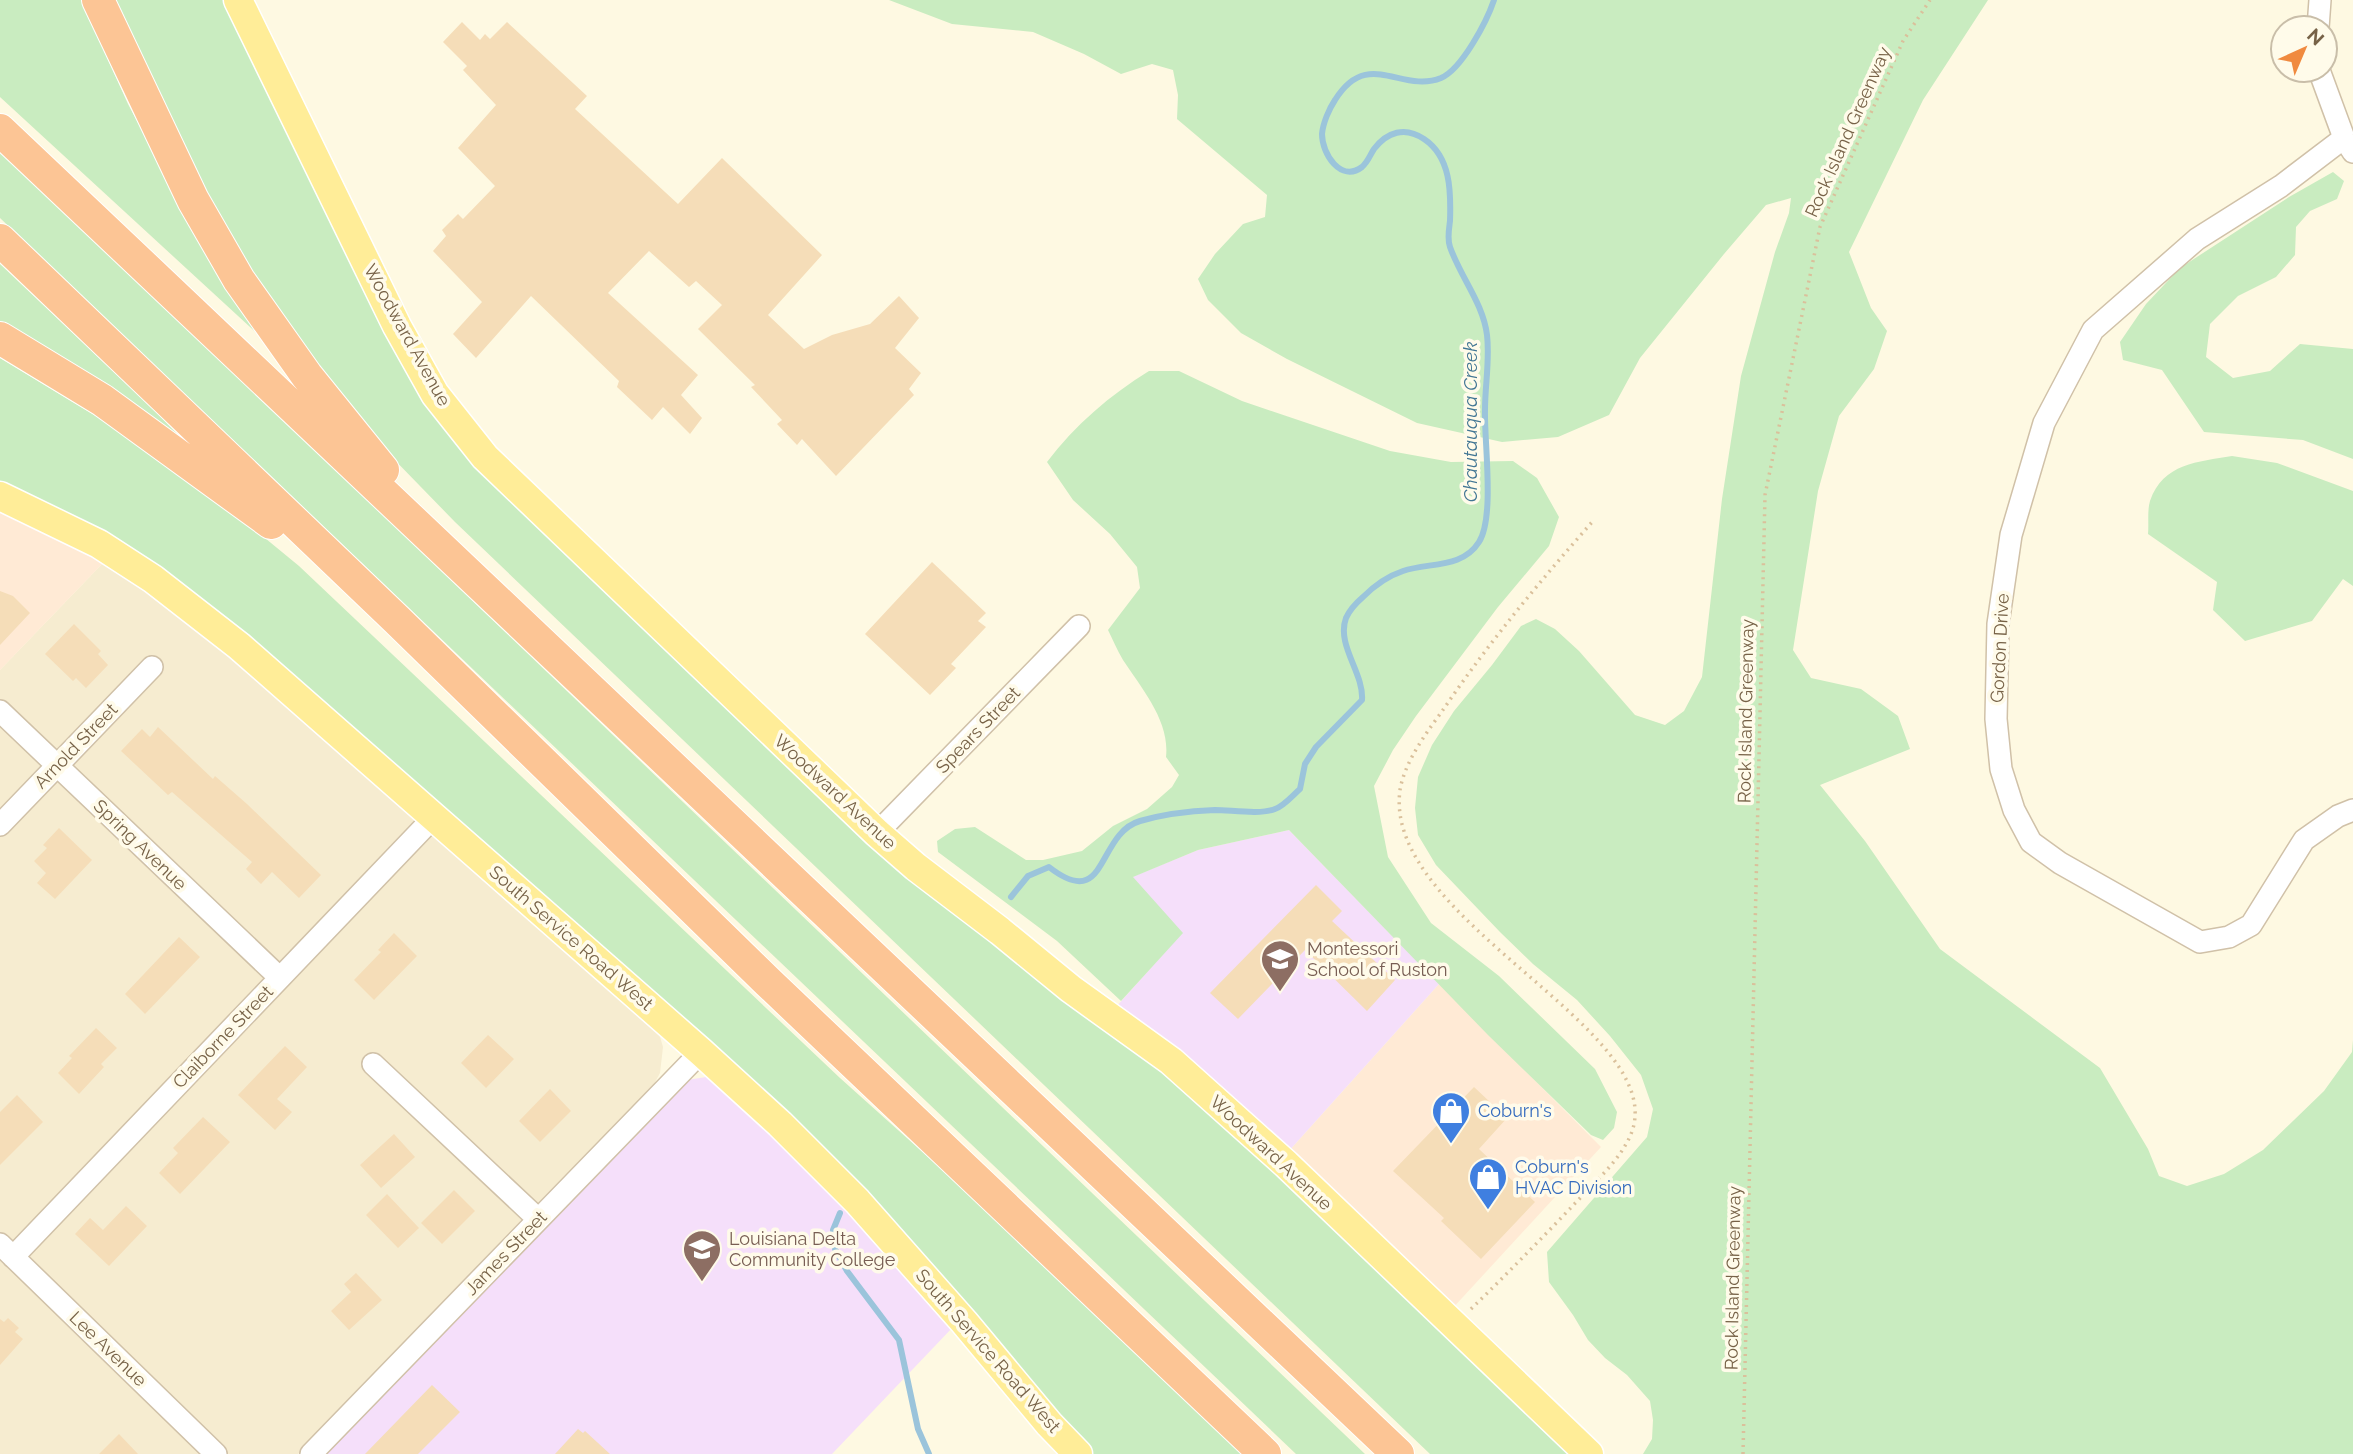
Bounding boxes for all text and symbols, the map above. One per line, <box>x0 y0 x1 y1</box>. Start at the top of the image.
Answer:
north arrow <box>2269 14 2339 84</box>
text: N <box>2303 24 2329 50</box>
street label: Rock Island Greenway <box>1800 43 1895 220</box>
street label: Woodward Avenue <box>360 260 455 410</box>
water label: Chautauqua Creek <box>1459 342 1481 502</box>
street label: Gordon Drive <box>1986 592 2013 703</box>
street label: Rock Island Greenway <box>1733 618 1758 803</box>
street label: Spears Street <box>931 682 1024 777</box>
street label: Arnold Street <box>30 699 121 793</box>
street label: Woodward Avenue <box>770 730 901 854</box>
street label: Spring Avenue <box>89 795 192 895</box>
street label: South Service Road West <box>485 861 657 1014</box>
school or university icon: Montessori School of Ruston <box>1259 938 1301 993</box>
place label: Montessori School of Ruston <box>1307 938 1447 980</box>
street label: Claiborne Street <box>168 981 277 1092</box>
shop icon: Coburn's <box>1430 1090 1472 1145</box>
street label: Woodward Avenue <box>1206 1091 1337 1215</box>
place label: Coburn's <box>1478 1100 1552 1121</box>
shop icon: Coburn's HVAC Division <box>1467 1156 1509 1211</box>
place label: Coburn's HVAC Division <box>1515 1156 1632 1198</box>
street label: Rock Island Greenway <box>1720 1185 1745 1370</box>
street label: James Street <box>460 1206 551 1299</box>
school or university icon: Louisiana Delta Community College <box>681 1228 723 1283</box>
place label: Louisiana Delta Community College <box>729 1228 896 1270</box>
street label: South Service Road West <box>912 1265 1065 1437</box>
street label: Lee Avenue <box>66 1307 151 1391</box>

